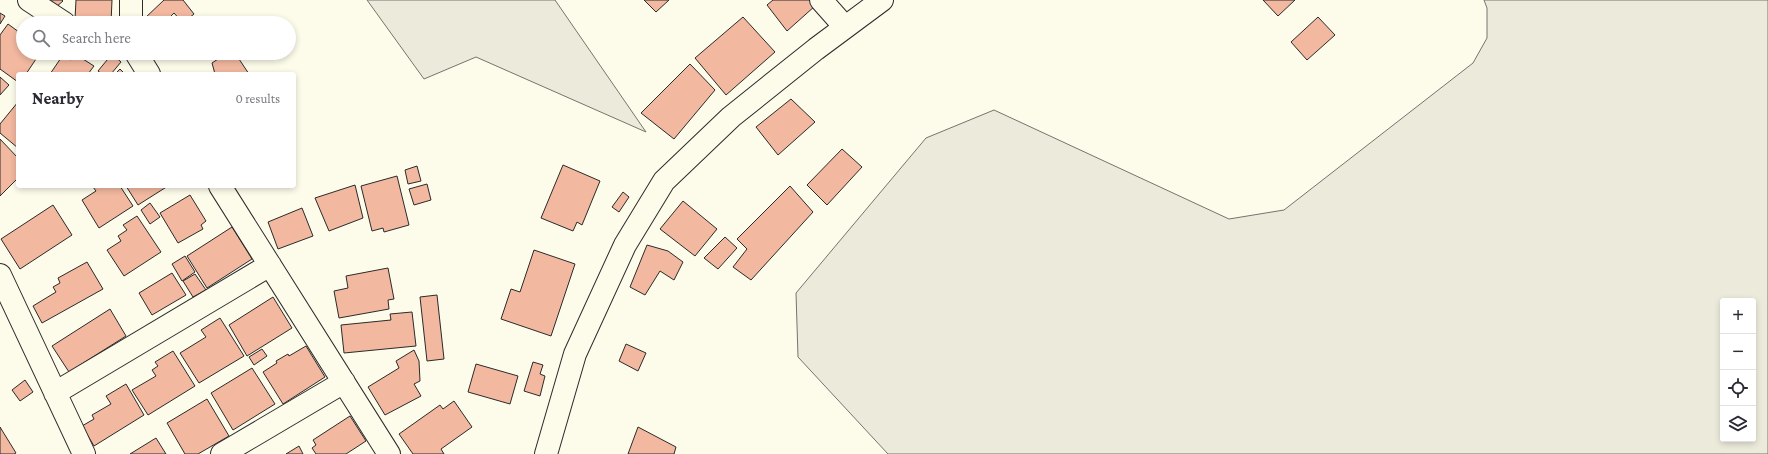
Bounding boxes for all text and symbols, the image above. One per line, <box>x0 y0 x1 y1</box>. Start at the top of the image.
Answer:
search box <box>16 16 296 60</box>
icon: search <box>30 27 52 49</box>
text: Search here <box>62 30 131 46</box>
text: Nearby <box>32 89 84 108</box>
text: 0 results <box>235 91 280 106</box>
map controls <box>1720 298 1756 442</box>
button: + <box>1720 298 1756 334</box>
button: − <box>1720 334 1756 370</box>
button: locate <box>1720 370 1756 406</box>
button: layers <box>1720 406 1756 442</box>

